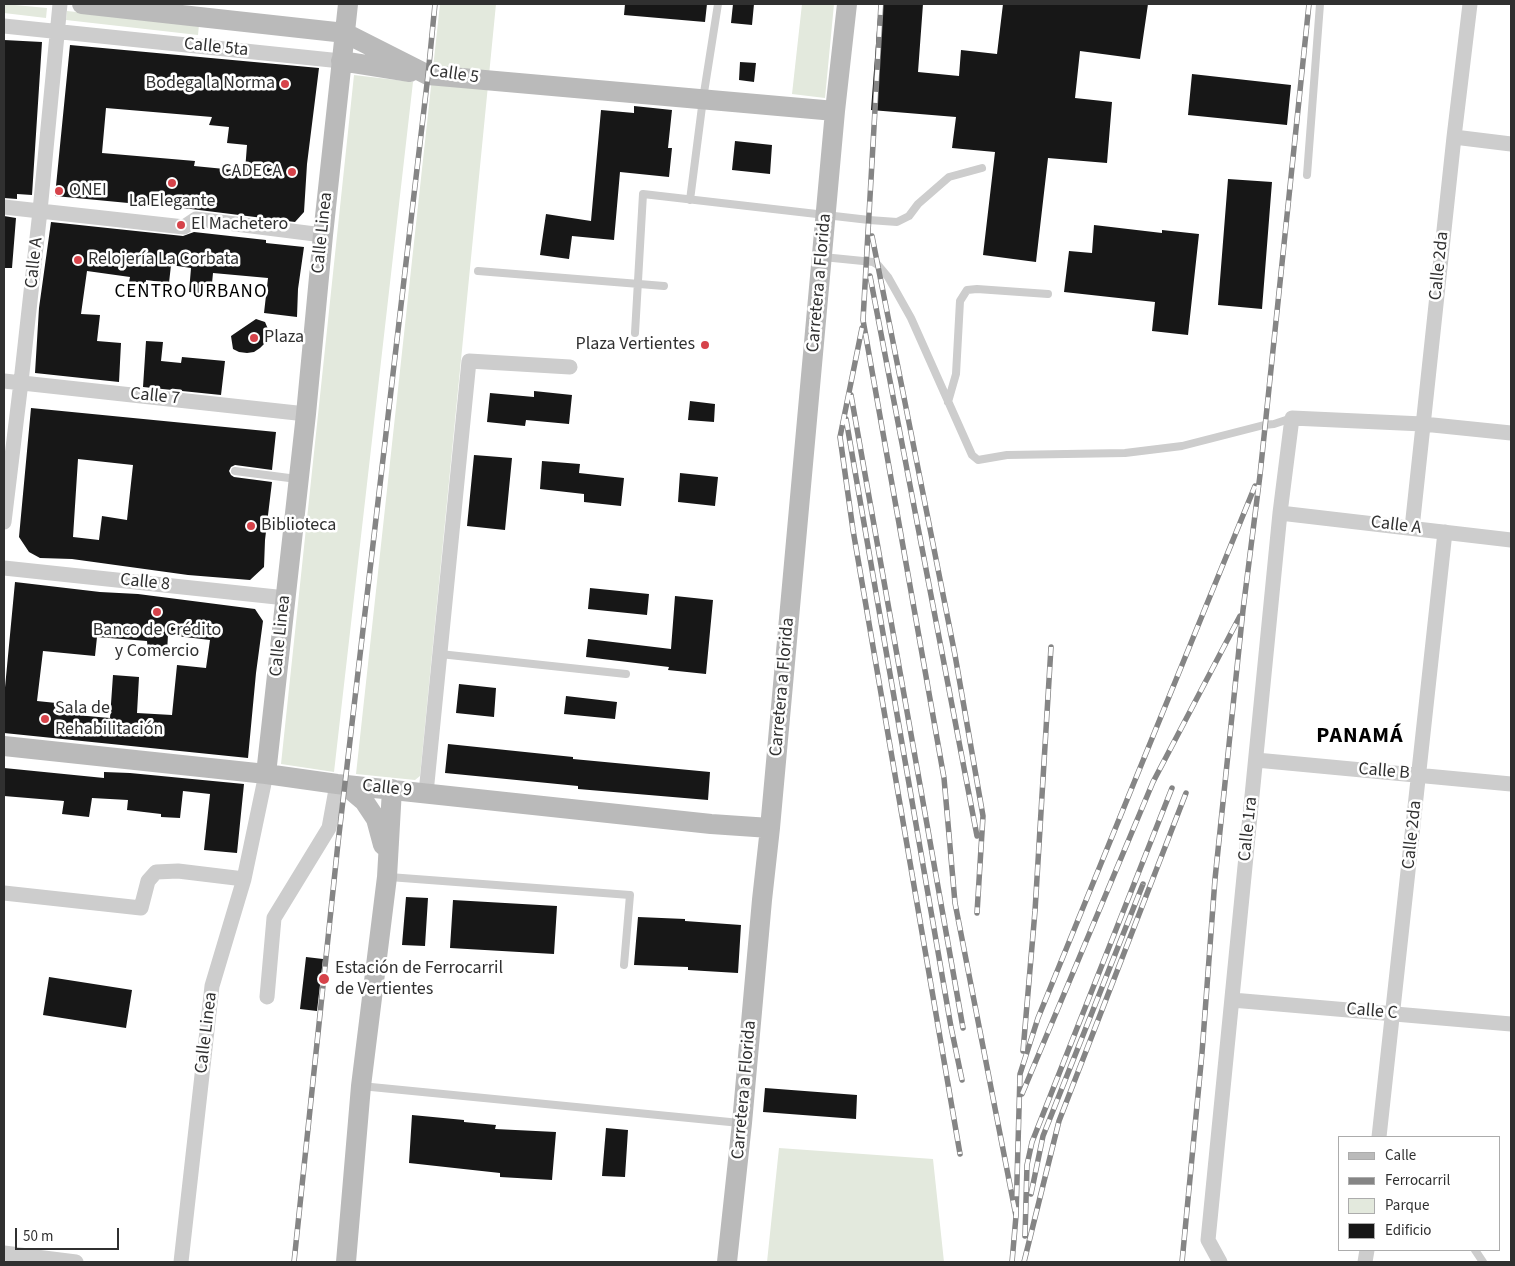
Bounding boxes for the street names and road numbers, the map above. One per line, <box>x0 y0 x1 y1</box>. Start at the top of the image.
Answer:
street label: Calle 5ta <box>183 34 249 62</box>
street label: Calle 5 <box>428 61 480 89</box>
street label: Calle Linea <box>308 191 338 275</box>
street label: Carretera a Florida <box>803 213 837 353</box>
street label: Calle 2da <box>1426 231 1454 301</box>
street label: Calle A <box>22 237 48 289</box>
street label: Calle 7 <box>129 384 181 410</box>
street label: Calle A <box>1369 512 1423 540</box>
street label: Calle 8 <box>119 570 171 596</box>
street label: Calle Linea <box>266 594 296 678</box>
street label: Carretera a Florida <box>766 617 800 757</box>
street label: Calle B <box>1357 759 1411 785</box>
street label: Calle 9 <box>361 776 413 802</box>
street label: Calle 1ra <box>1235 796 1263 862</box>
street label: Calle 2da <box>1399 800 1427 870</box>
street label: Calle Linea <box>191 991 223 1075</box>
street label: Calle C <box>1345 999 1399 1025</box>
street label: Carretera a Florida <box>728 1020 762 1160</box>

